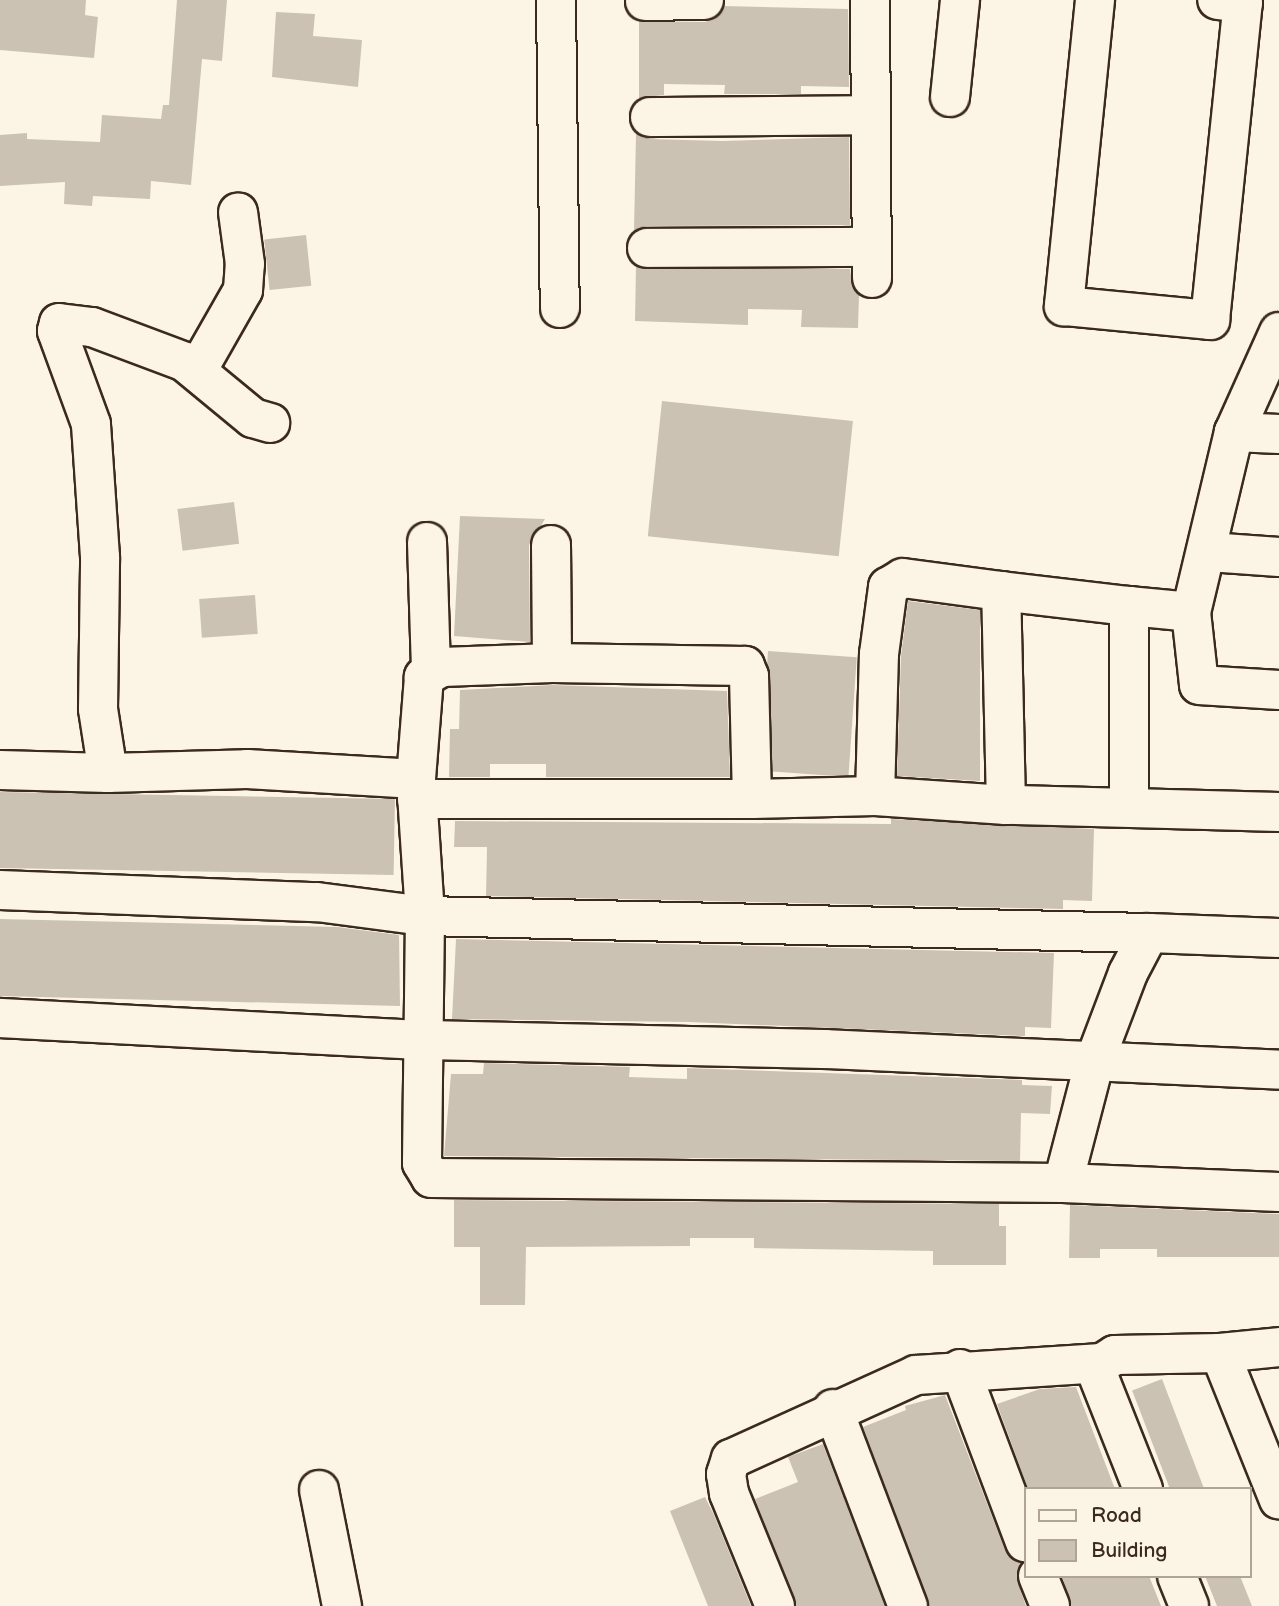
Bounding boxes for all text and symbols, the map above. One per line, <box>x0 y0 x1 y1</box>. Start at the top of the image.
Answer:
legend <box>1024 1487 1251 1578</box>
text: Road <box>1091 1503 1142 1528</box>
text: Building <box>1091 1538 1167 1563</box>

